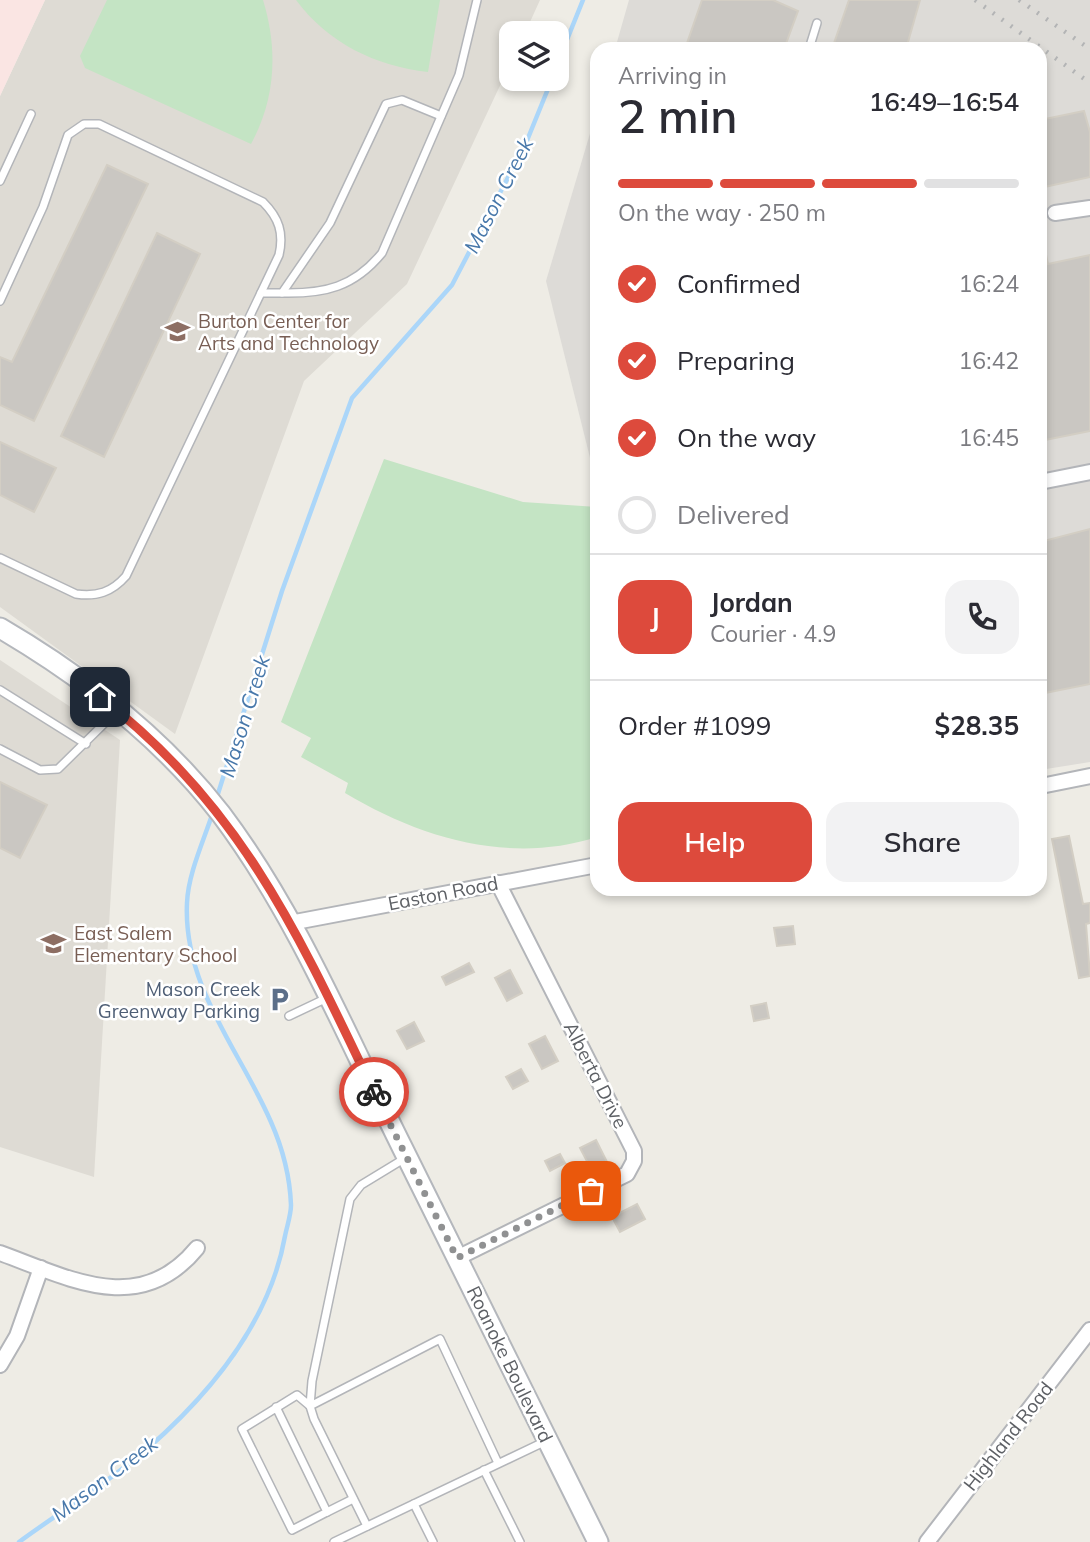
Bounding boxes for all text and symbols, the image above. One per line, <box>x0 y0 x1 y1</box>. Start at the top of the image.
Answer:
map controls <box>499 21 569 91</box>
button: layers <box>499 21 569 91</box>
text: Arriving in <box>618 61 727 90</box>
text: 16:49–16:54 <box>869 85 1019 118</box>
text: 2 min <box>618 87 737 145</box>
water label: Mason Creek <box>458 132 539 257</box>
text: On the way · 250 m <box>618 198 826 227</box>
icon: check <box>618 265 656 303</box>
text: Confirmed <box>677 267 801 300</box>
text: 16:24 <box>959 269 1019 298</box>
place label: Burton Center for Arts and Technology <box>198 309 379 355</box>
school or university icon: Burton Center for Arts and Technology <box>164 318 192 346</box>
icon: check <box>618 342 656 380</box>
text: Preparing <box>677 344 795 377</box>
text: 16:42 <box>959 346 1019 375</box>
icon: check <box>618 419 656 457</box>
text: On the way <box>677 421 816 454</box>
text: 16:45 <box>959 423 1019 452</box>
text: Delivered <box>677 498 790 531</box>
button: phone <box>945 580 1019 654</box>
text: Jordan <box>710 586 793 619</box>
text: J <box>650 601 660 634</box>
text: Courier · 4.9 <box>710 619 836 648</box>
water label: Mason Creek <box>213 651 275 780</box>
pin <box>70 667 130 727</box>
icon: home <box>81 678 119 716</box>
text: Order #1099 <box>618 709 771 742</box>
text: $28.35 <box>935 709 1019 742</box>
button: Help <box>618 802 812 882</box>
button: Share <box>826 802 1019 882</box>
street label: Easton Road <box>386 871 500 915</box>
place label: East Salem Elementary School <box>74 921 237 967</box>
school or university icon: East Salem Elementary School <box>40 930 68 958</box>
place label: Mason Creek Greenway Parking <box>98 977 260 1023</box>
parking icon: Mason Creek Greenway Parking <box>266 986 294 1014</box>
street label: Alberta Drive <box>559 1018 633 1132</box>
courier <box>339 1057 409 1127</box>
icon: bike <box>355 1073 393 1111</box>
pin <box>561 1161 621 1221</box>
icon: bag <box>572 1172 610 1210</box>
street label: Roanoke Boulevard <box>462 1282 558 1446</box>
street label: Highland Road <box>958 1377 1058 1495</box>
water label: Mason Creek <box>46 1429 163 1526</box>

